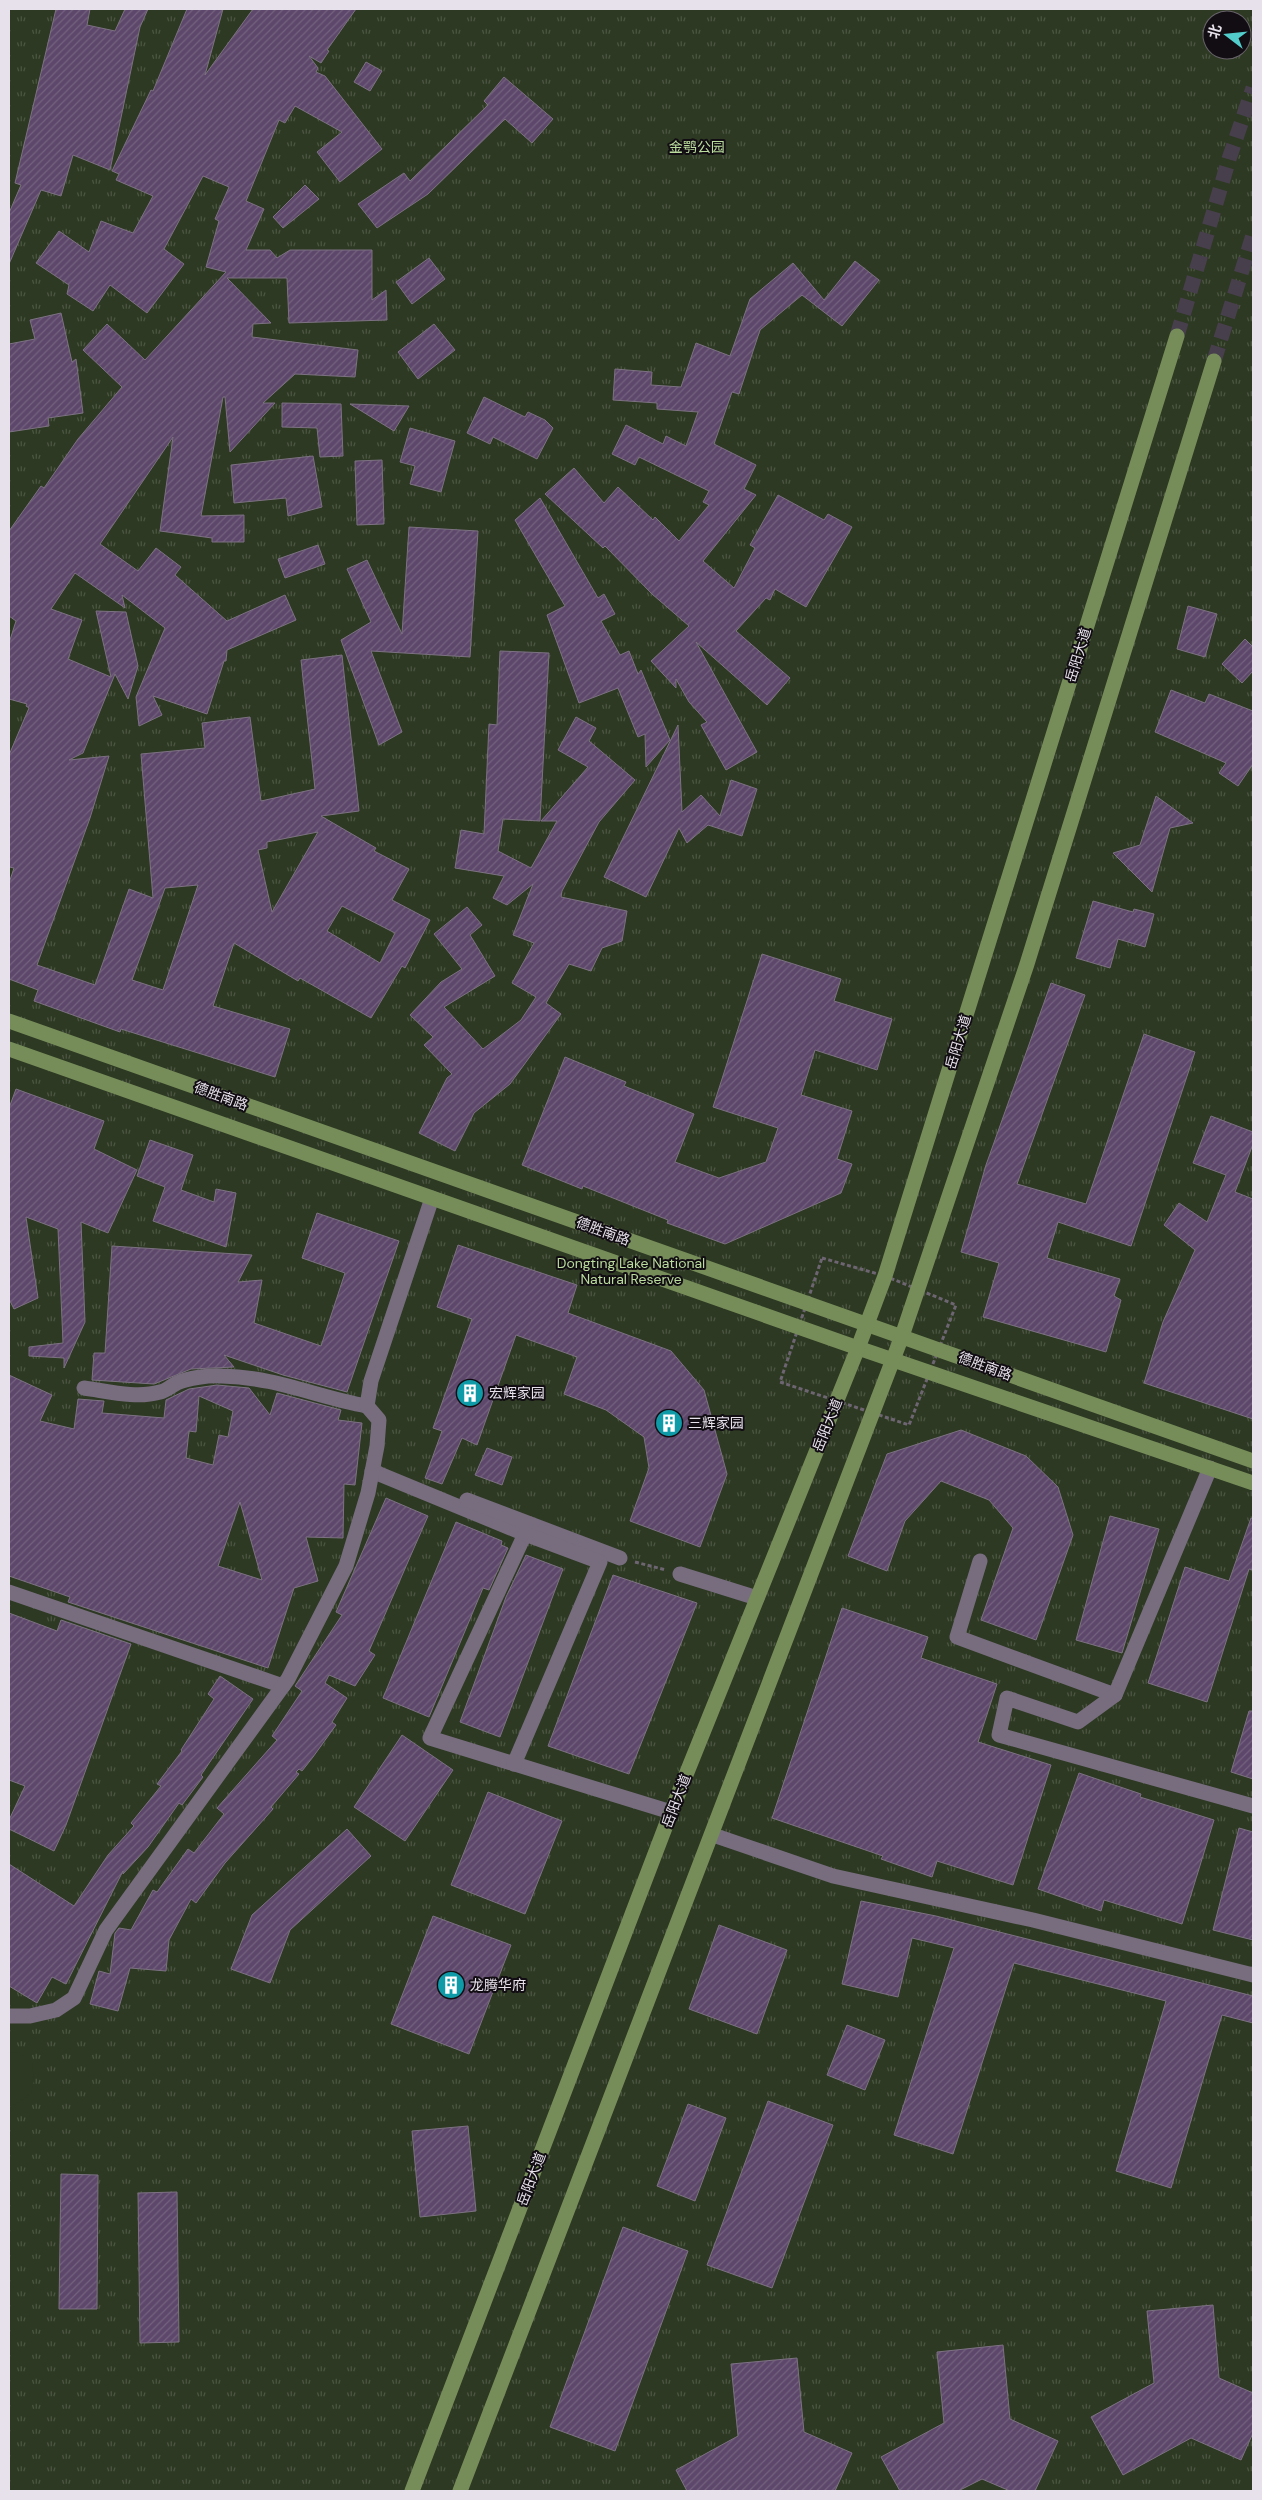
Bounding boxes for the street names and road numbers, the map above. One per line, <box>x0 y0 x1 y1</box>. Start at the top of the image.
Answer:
street label: 岳阳大道 <box>1061 626 1095 684</box>
street label: 岳阳大道 <box>941 1013 975 1071</box>
street label: 德胜南路 <box>192 1078 250 1114</box>
street label: 德胜南路 <box>574 1213 632 1249</box>
street label: 德胜南路 <box>956 1348 1014 1384</box>
street label: 岳阳大道 <box>808 1396 846 1454</box>
street label: 岳阳大道 <box>658 1772 694 1830</box>
street label: 岳阳大道 <box>513 2150 549 2208</box>

